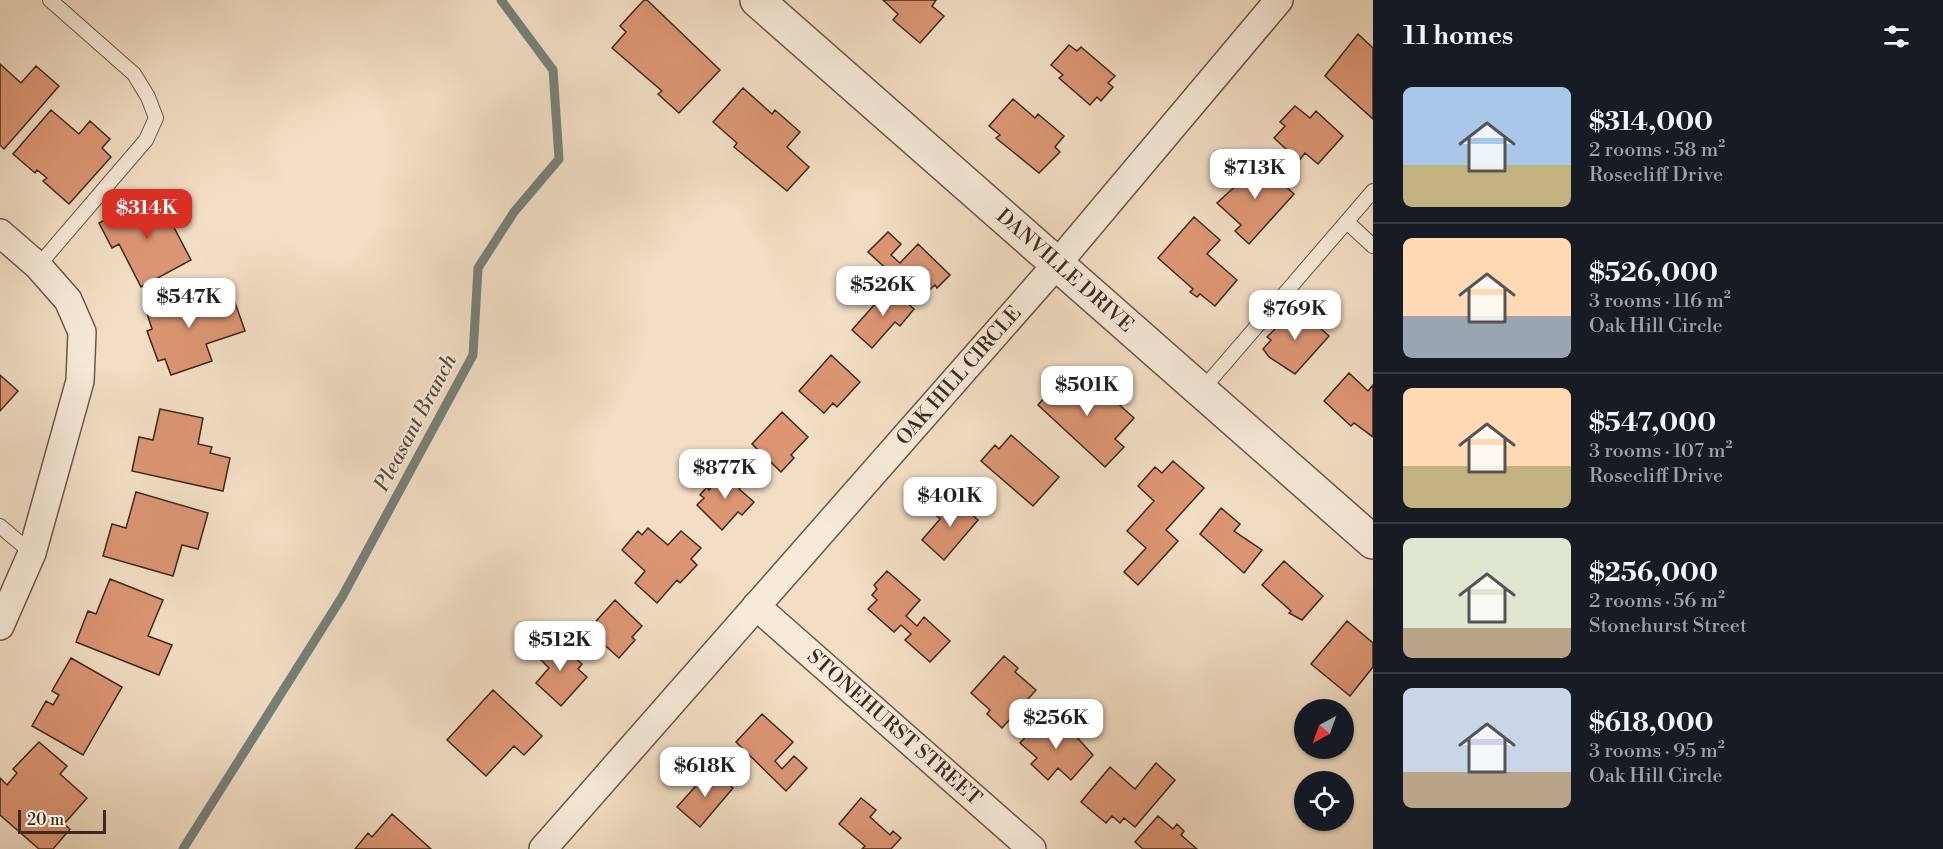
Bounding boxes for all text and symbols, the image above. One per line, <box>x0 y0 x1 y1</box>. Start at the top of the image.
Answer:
text: 11 homes <box>1403 20 1513 52</box>
icon: filters <box>1880 20 1913 53</box>
text: $314,000 <box>1589 106 1713 138</box>
icon: home <box>1451 111 1523 183</box>
text: 2 rooms · 58 m² <box>1589 138 1725 163</box>
pin: $713K <box>1213 149 1297 200</box>
text: $713K <box>1224 156 1286 181</box>
text: Rosecliff Drive <box>1589 163 1723 188</box>
pin: $314K <box>105 189 189 240</box>
text: $314K <box>116 196 178 221</box>
street label: DANVILLE DRIVE <box>991 204 1139 338</box>
text: $526,000 <box>1589 257 1718 289</box>
icon: home <box>1451 262 1523 334</box>
pin: $526K <box>841 266 925 317</box>
text: $526K <box>850 273 916 298</box>
pin: $547K <box>147 278 231 329</box>
text: $547K <box>156 285 222 310</box>
text: 3 rooms · 116 m² <box>1589 289 1731 314</box>
pin: $769K <box>1253 290 1337 341</box>
text: $769K <box>1263 297 1327 322</box>
street label: OAK HILL CIRCLE <box>891 301 1027 450</box>
text: Oak Hill Circle <box>1589 314 1723 339</box>
water label: Pleasant Branch <box>369 350 463 497</box>
pin: $501K <box>1045 366 1129 417</box>
text: $501K <box>1055 373 1119 398</box>
text: $547,000 <box>1589 407 1716 439</box>
icon: home <box>1451 412 1523 484</box>
text: 3 rooms · 107 m² <box>1589 439 1733 464</box>
pin: $877K <box>683 449 767 500</box>
text: $877K <box>693 456 757 481</box>
text: Rosecliff Drive <box>1589 464 1723 489</box>
pin: $401K <box>908 477 992 528</box>
text: $401K <box>918 484 983 509</box>
text: $256,000 <box>1589 557 1718 589</box>
icon: home <box>1451 562 1523 634</box>
text: 2 rooms · 56 m² <box>1589 589 1725 614</box>
text: Stonehurst Street <box>1589 614 1747 639</box>
pin: $512K <box>518 621 602 672</box>
text: $512K <box>529 628 592 653</box>
street label: STONEHURST STREET <box>802 644 987 811</box>
pin: $256K <box>1014 699 1098 750</box>
north arrow <box>1294 699 1354 759</box>
map controls <box>1294 699 1354 831</box>
text: $256K <box>1023 706 1089 731</box>
text: $618,000 <box>1589 707 1713 739</box>
icon: home <box>1451 712 1523 784</box>
text: 3 rooms · 95 m² <box>1589 739 1725 764</box>
pin: $618K <box>663 747 747 798</box>
text: $618K <box>674 754 736 779</box>
text: Oak Hill Circle <box>1589 764 1723 789</box>
button: locate <box>1294 771 1354 831</box>
scale bar <box>18 807 106 834</box>
text: 20 m <box>27 810 64 830</box>

